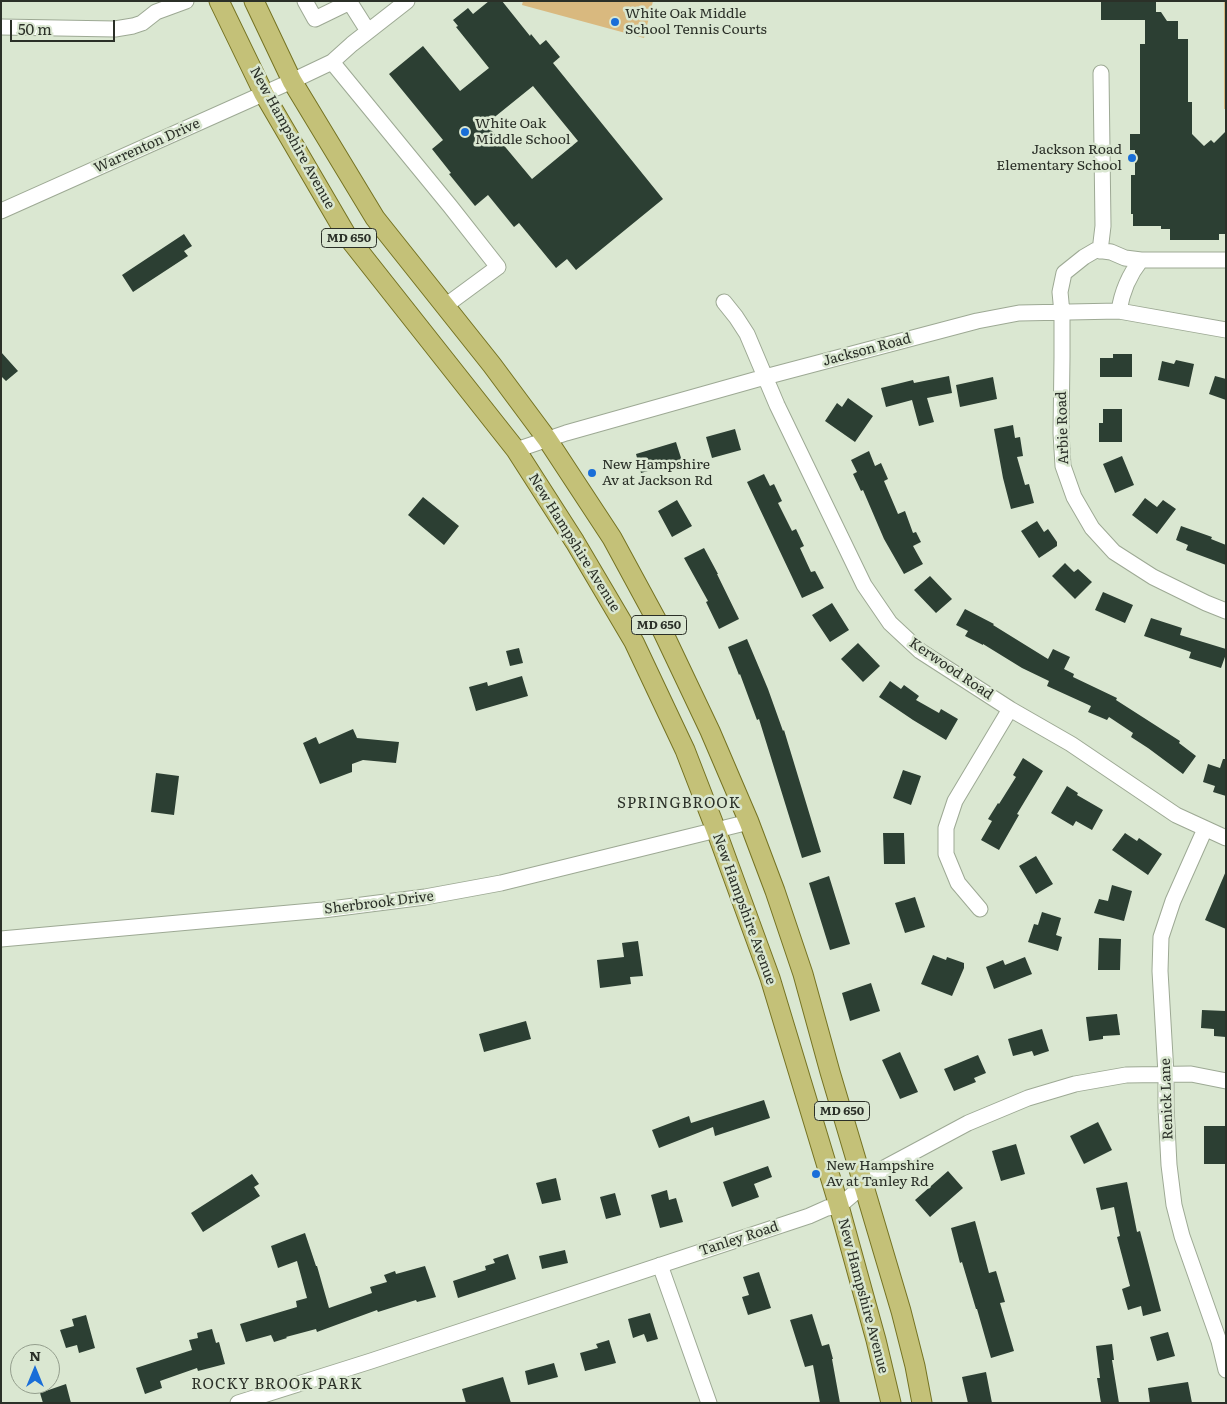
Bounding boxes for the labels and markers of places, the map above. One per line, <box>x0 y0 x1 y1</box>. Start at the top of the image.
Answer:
place label: White Oak Middle School Tennis Courts <box>625 6 767 38</box>
marker: White Oak Middle School Tennis Courts <box>609 16 621 28</box>
place label: White Oak Middle School <box>475 116 571 148</box>
marker: White Oak Middle School <box>459 126 471 138</box>
place label: Jackson Road Elementary School <box>996 142 1122 174</box>
marker: Jackson Road Elementary School <box>1126 152 1138 164</box>
place label: New Hampshire Av at Jackson Rd <box>602 457 713 490</box>
marker: New Hampshire Av at Jackson Rd <box>586 467 598 479</box>
place label: New Hampshire Av at Tanley Rd <box>826 1158 934 1190</box>
marker: New Hampshire Av at Tanley Rd <box>810 1168 822 1180</box>

